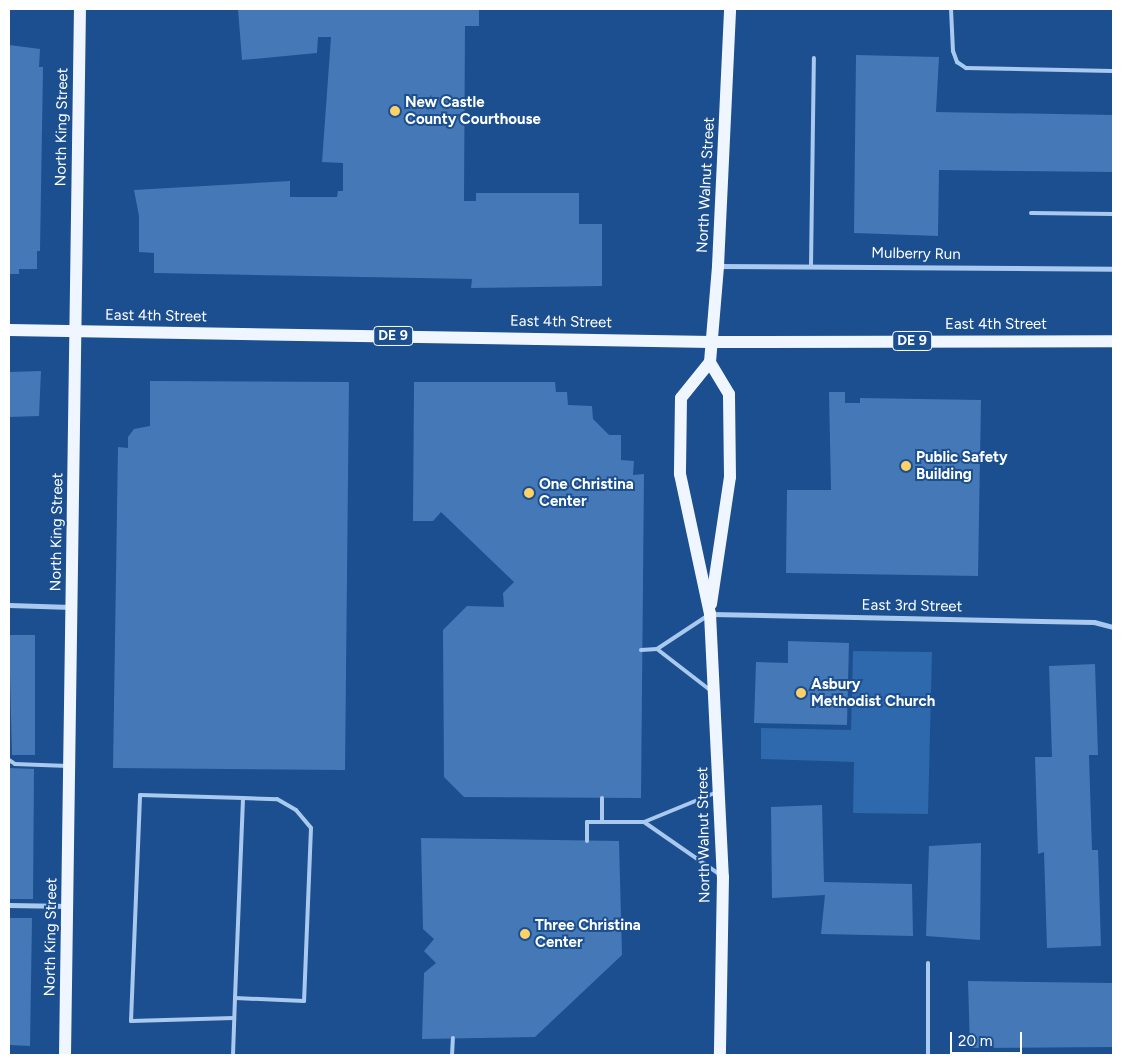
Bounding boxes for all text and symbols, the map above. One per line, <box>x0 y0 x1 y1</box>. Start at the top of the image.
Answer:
street label: North King Street <box>52 68 72 186</box>
place label: New Castle County Courthouse <box>405 93 541 128</box>
marker: New Castle County Courthouse <box>389 105 401 117</box>
street label: North Walnut Street <box>693 117 719 253</box>
street label: Mulberry Run <box>871 244 961 264</box>
street label: East 4th Street <box>105 306 207 326</box>
street label: East 4th Street <box>510 312 612 332</box>
street label: East 4th Street <box>945 316 1047 334</box>
road number: DE 9 <box>373 324 413 348</box>
road number: DE 9 <box>892 330 932 352</box>
place label: Public Safety Building <box>916 448 1008 483</box>
marker: Public Safety Building <box>900 460 912 472</box>
street label: North King Street <box>47 473 67 591</box>
place label: One Christina Center <box>539 475 634 510</box>
marker: One Christina Center <box>523 487 535 499</box>
street label: East 3rd Street <box>862 596 962 616</box>
place label: Asbury Methodist Church <box>811 675 935 710</box>
marker: Asbury Methodist Church <box>795 687 807 699</box>
street label: North Walnut Street <box>694 767 714 903</box>
street label: North King Street <box>41 878 61 996</box>
place label: Three Christina Center <box>535 916 641 951</box>
marker: Three Christina Center <box>519 928 531 940</box>
scale bar <box>952 1022 1024 1054</box>
text: 20 m <box>958 1032 992 1050</box>

